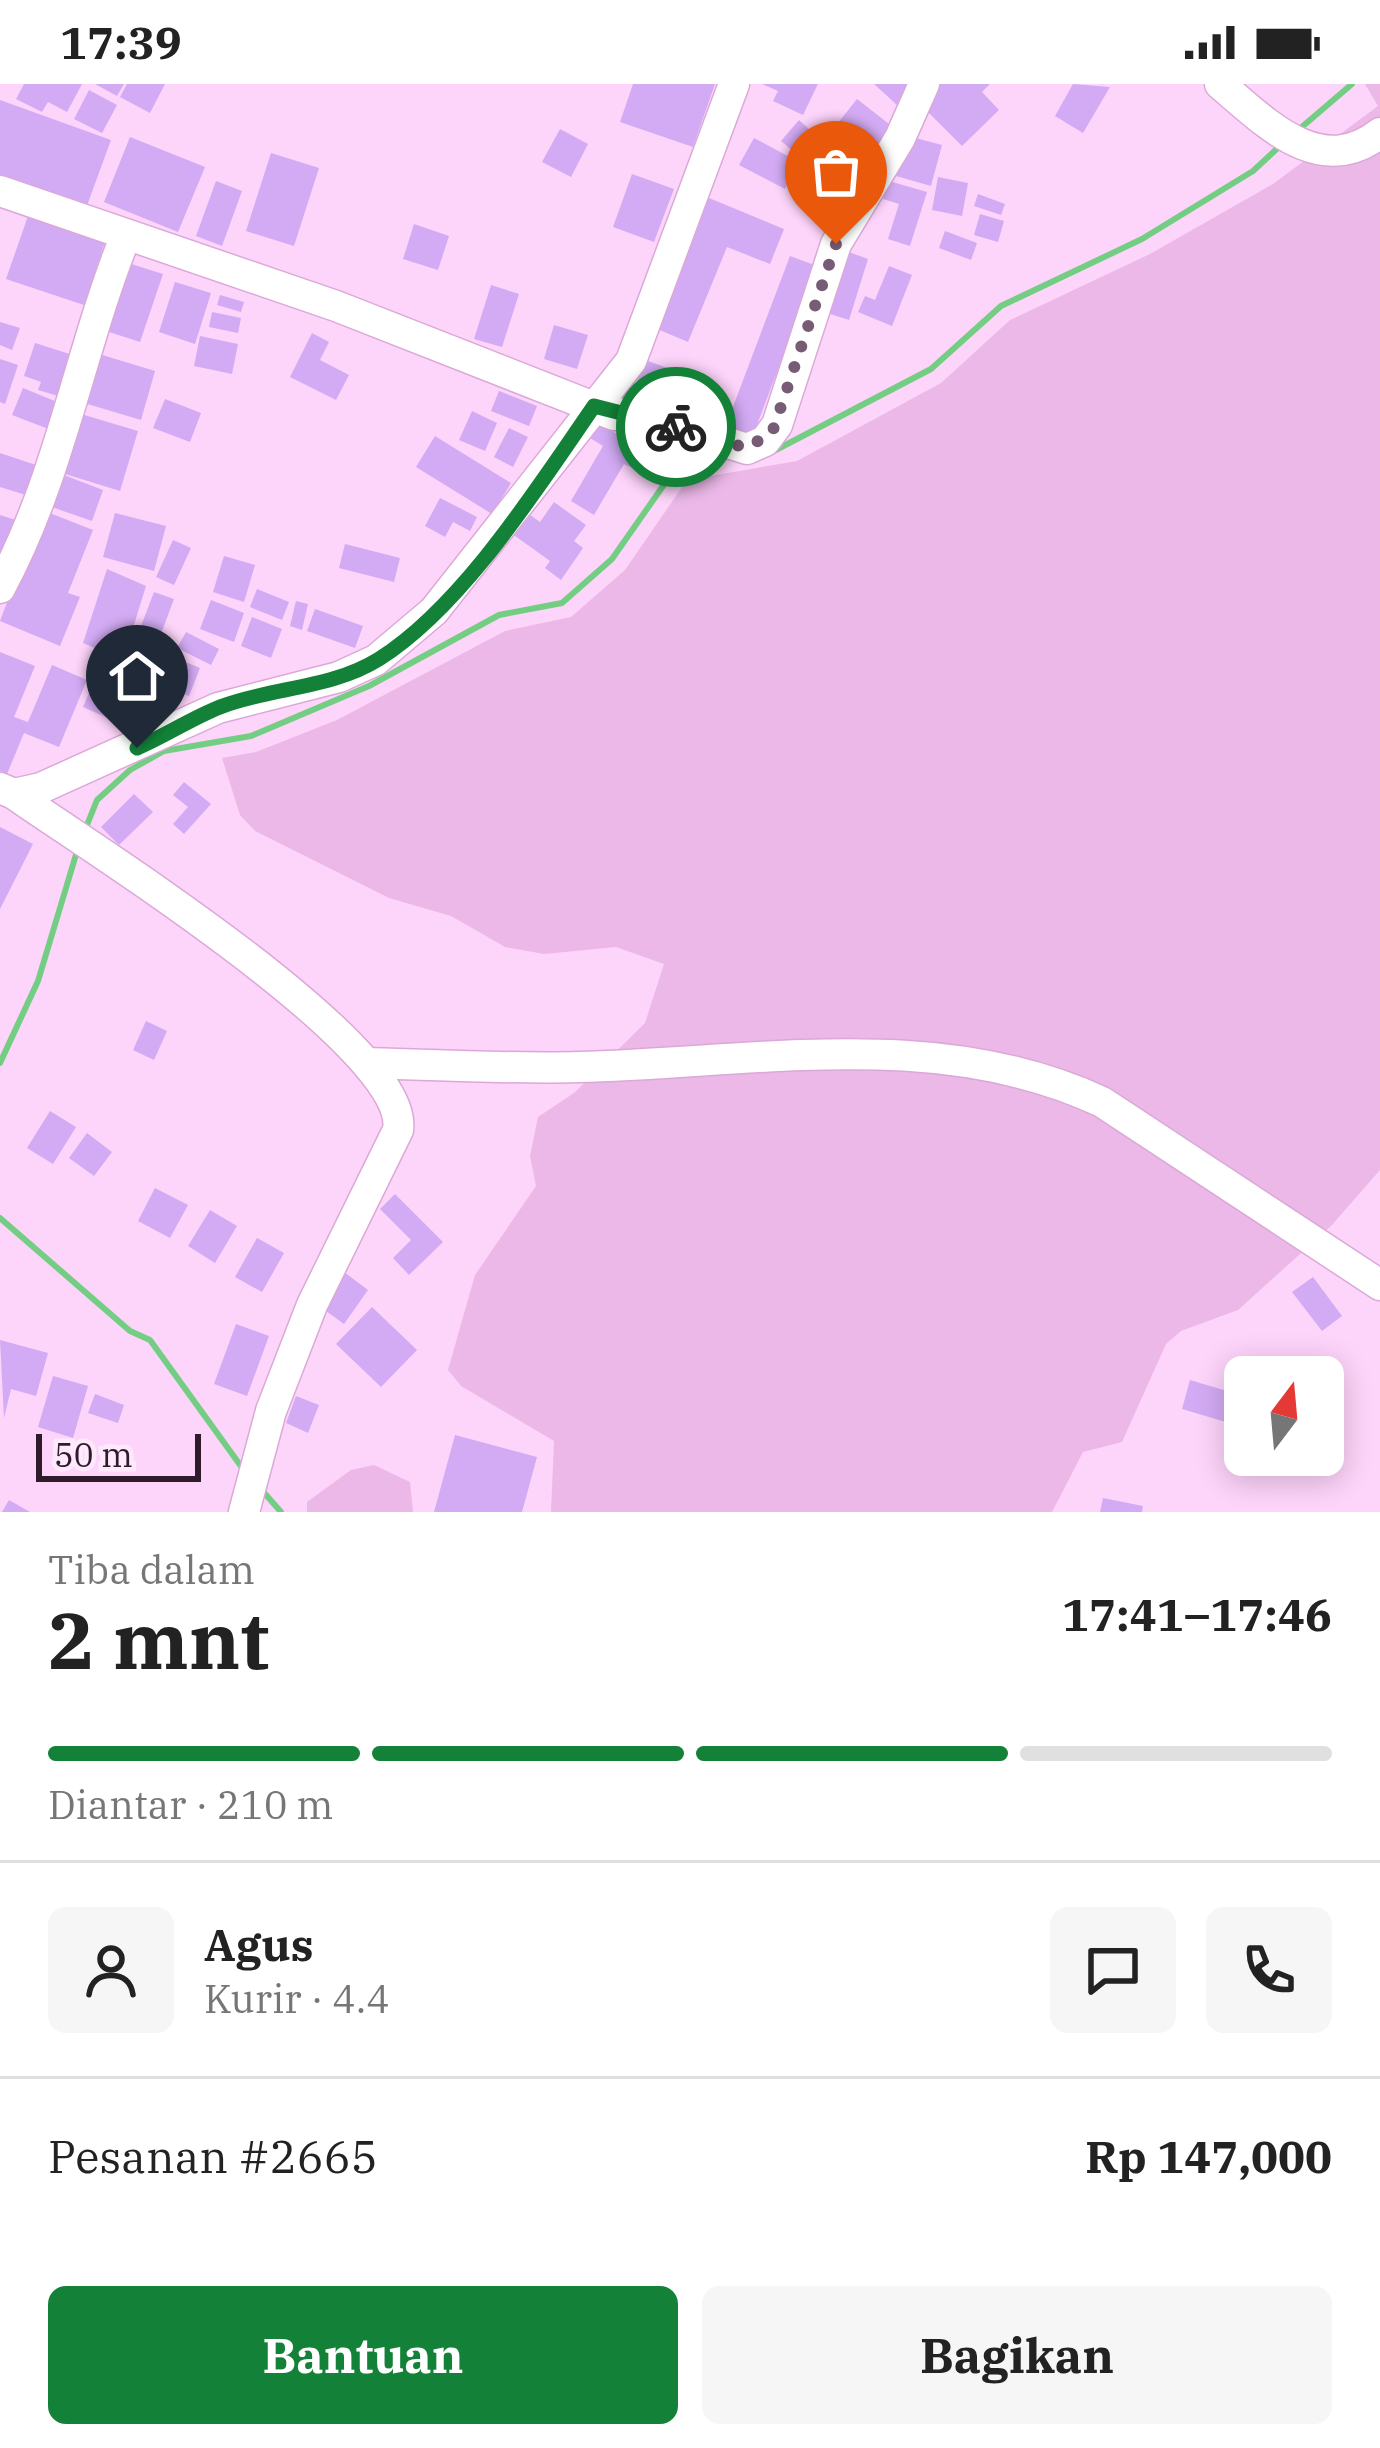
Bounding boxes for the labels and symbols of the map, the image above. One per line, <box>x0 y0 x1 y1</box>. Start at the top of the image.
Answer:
pin <box>785 121 887 244</box>
courier <box>616 367 736 487</box>
pin <box>86 625 188 748</box>
north arrow <box>1224 1356 1344 1476</box>
scale bar <box>36 1428 201 1481</box>

